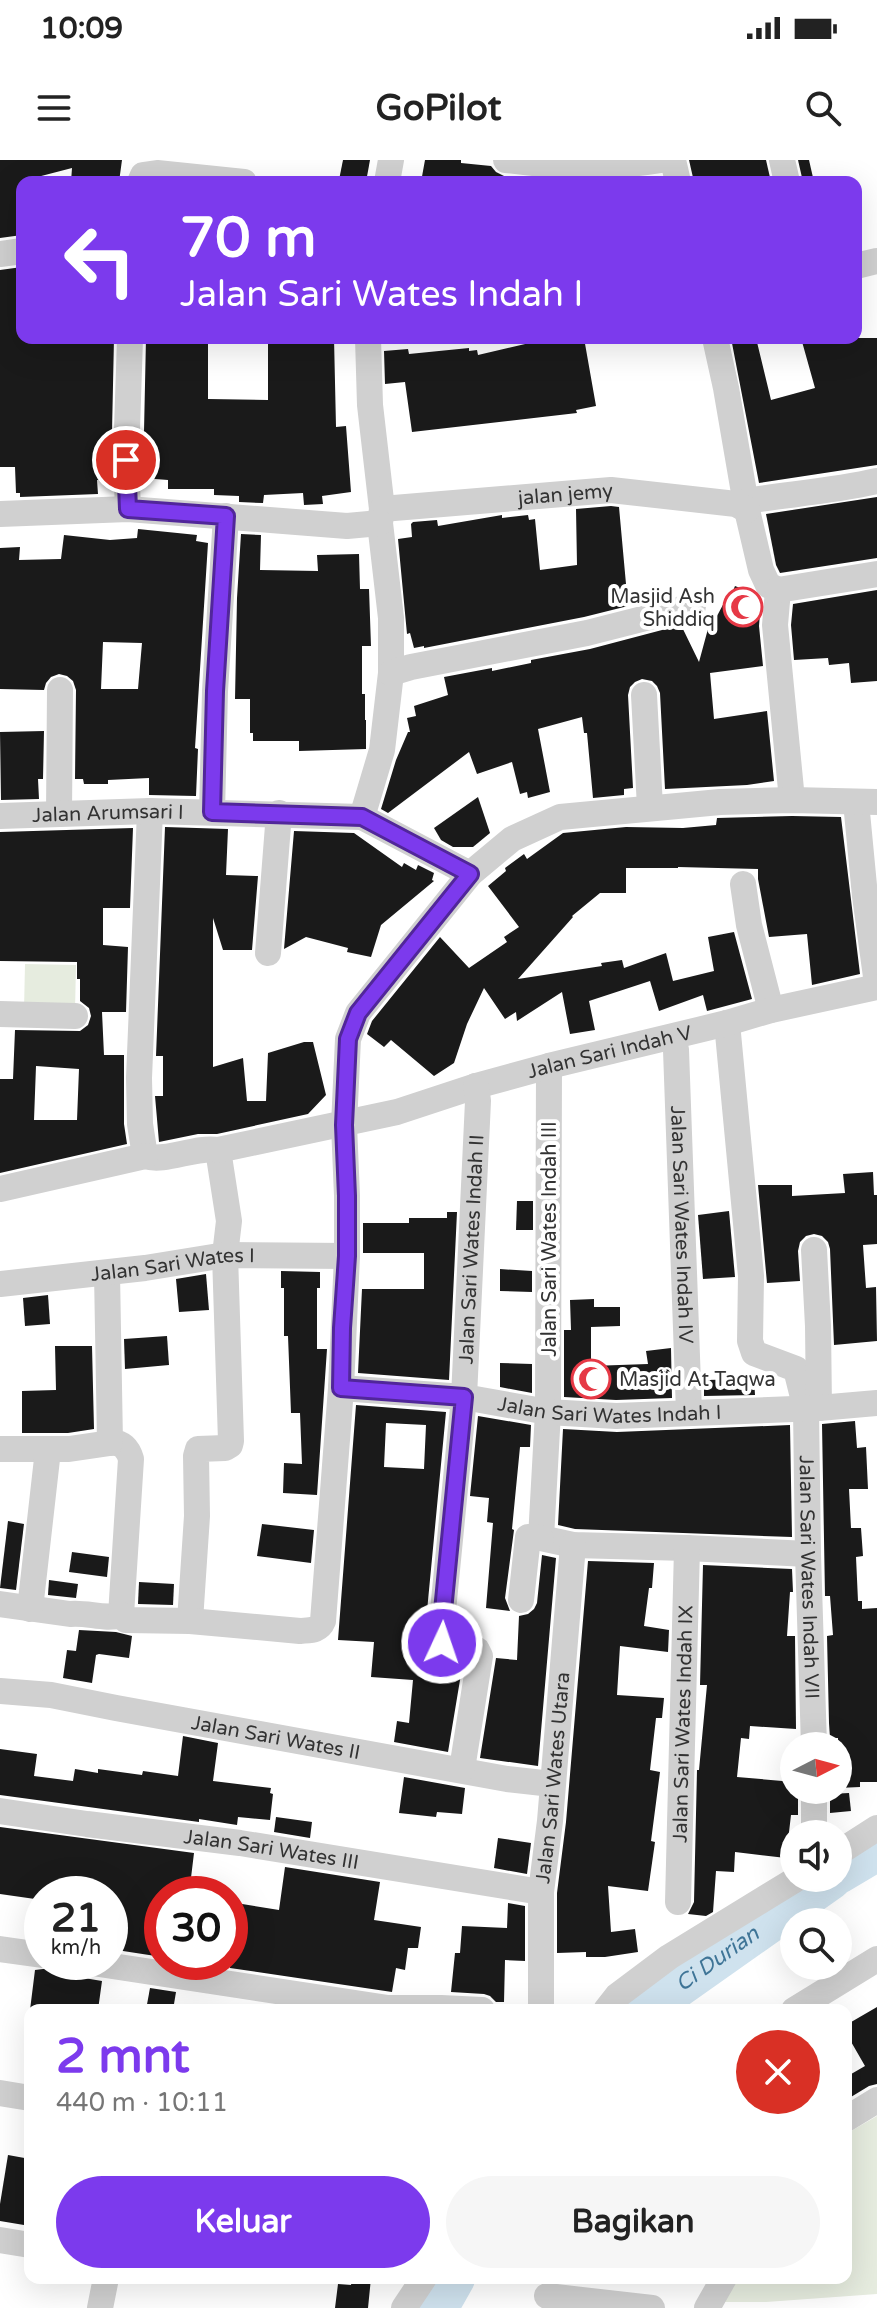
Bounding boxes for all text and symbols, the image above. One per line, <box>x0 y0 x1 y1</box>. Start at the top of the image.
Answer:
text: 10:09 <box>40 10 123 47</box>
icon: menu <box>32 86 76 130</box>
icon: search <box>801 86 845 130</box>
text: GoPilot <box>376 87 501 130</box>
text: 70 m <box>180 205 316 272</box>
icon: left <box>48 208 152 312</box>
text: Jalan Sari Wates Indah I <box>180 273 584 316</box>
pin <box>92 426 160 494</box>
icon: arrive <box>104 438 148 482</box>
street label: jalan jemy <box>516 479 614 511</box>
place label: Masjid Ash Shiddiq <box>610 585 715 632</box>
mosque icon: Masjid Ash Shiddiq <box>722 586 764 628</box>
street label: Jalan Arumsari I <box>32 800 184 828</box>
street label: Jalan Sari Indah V <box>525 1021 694 1084</box>
street label: Jalan Sari Wates Indah IV <box>665 1105 698 1344</box>
street label: Jalan Sari Wates Indah III <box>538 1121 562 1357</box>
street label: Jalan Sari Wates Indah II <box>455 1134 489 1365</box>
street label: Jalan Sari Wates I <box>90 1244 255 1287</box>
mosque icon: Masjid At Taqwa <box>570 1358 612 1400</box>
place label: Masjid At Taqwa <box>619 1368 776 1392</box>
street label: Jalan Sari Wates Indah I <box>496 1392 722 1429</box>
street label: Jalan Sari Wates Indah VII <box>794 1455 824 1699</box>
position arrow <box>400 1601 484 1685</box>
street label: Jalan Sari Wates Indah IX <box>669 1605 699 1843</box>
street label: Jalan Sari Wates Utara <box>531 1671 575 1885</box>
street label: Jalan Sari Wates II <box>189 1711 362 1765</box>
north arrow <box>780 1732 852 1804</box>
map controls <box>780 1732 852 1980</box>
button: sound <box>780 1820 852 1892</box>
street label: Jalan Sari Wates III <box>182 1825 360 1875</box>
speed limit sign: 30 <box>144 1876 248 1980</box>
text: 21 <box>51 1894 101 1942</box>
button: search <box>780 1908 852 1980</box>
water label: Ci Durian <box>670 1920 764 1997</box>
text: km/h <box>51 1936 101 1960</box>
text: 2 mnt <box>56 2028 190 2086</box>
button: close <box>736 2030 820 2114</box>
text: 440 m · 10:11 <box>56 2087 228 2118</box>
button: Keluar <box>56 2176 430 2268</box>
button: Bagikan <box>446 2176 820 2268</box>

